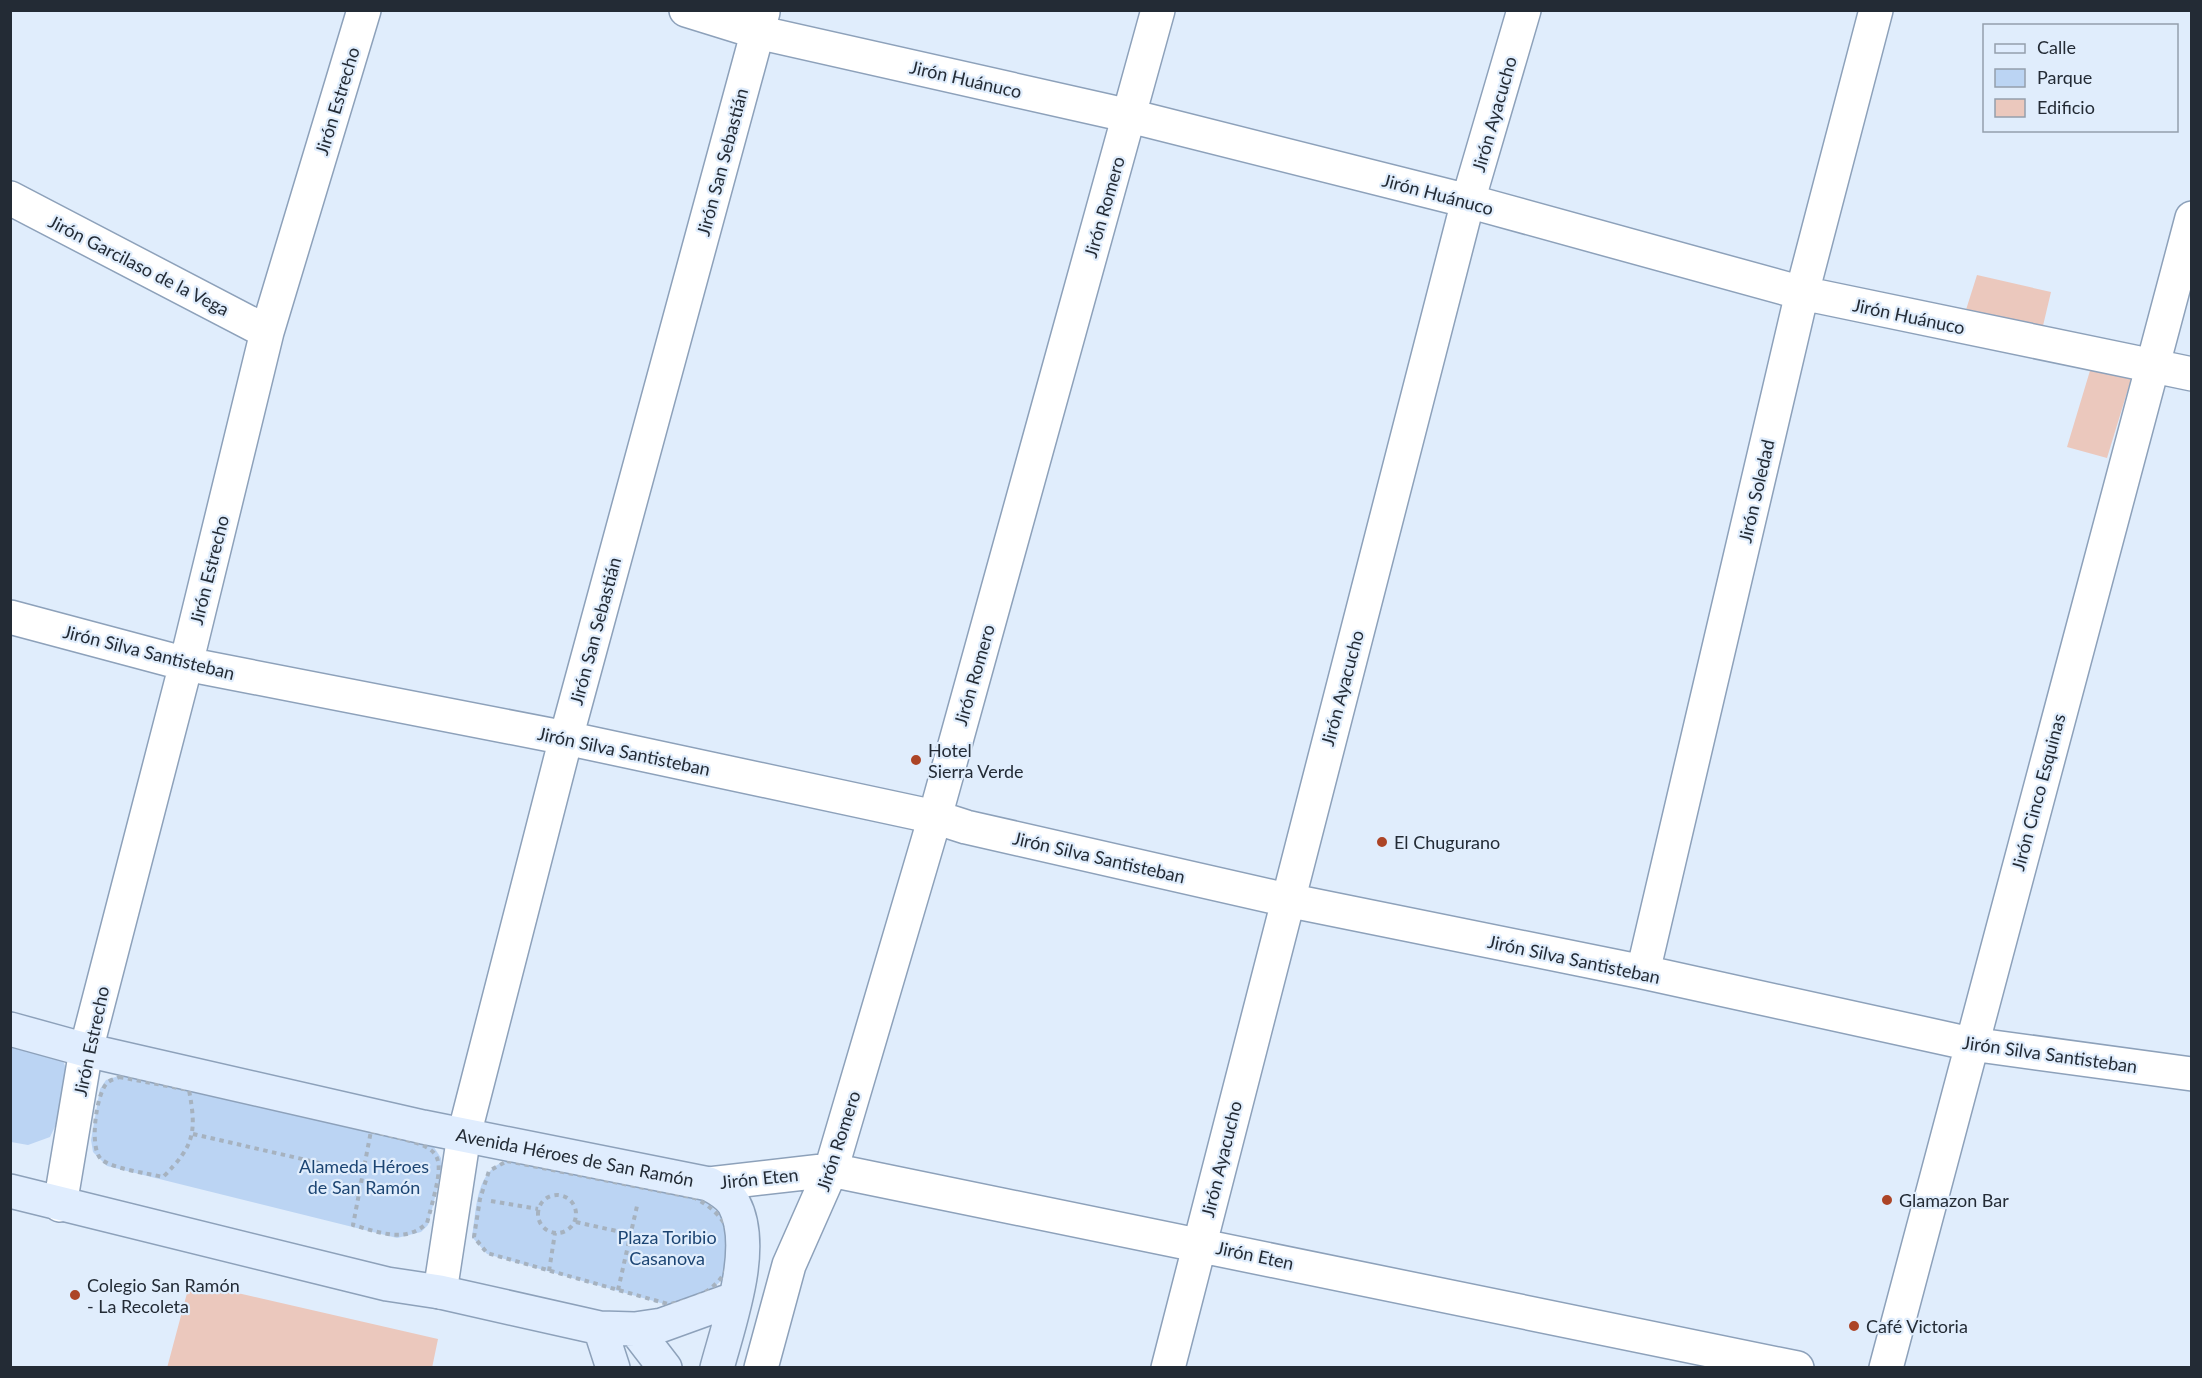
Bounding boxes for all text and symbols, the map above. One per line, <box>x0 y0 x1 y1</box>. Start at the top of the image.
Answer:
legend <box>1983 24 2178 132</box>
text: Calle <box>2037 36 2076 58</box>
street label: Jirón Estrecho <box>310 44 364 158</box>
street label: Jirón Ayacucho <box>1467 54 1521 174</box>
street label: Jirón Huánuco <box>908 55 1024 103</box>
text: Parque <box>2037 66 2092 88</box>
street label: Jirón San Sebastián <box>692 86 752 238</box>
text: Edificio <box>2037 96 2095 118</box>
street label: Jirón Romero <box>1079 154 1129 260</box>
street label: Jirón Huánuco <box>1380 169 1496 219</box>
street label: Jirón Garcilaso de la Vega <box>45 210 233 320</box>
street label: Jirón Huánuco <box>1851 293 1967 339</box>
street label: Jirón Soledad <box>1733 437 1779 545</box>
street label: Jirón Estrecho <box>185 513 233 627</box>
street label: Jirón San Sebastián <box>565 555 625 707</box>
street label: Jirón Silva Santisteban <box>61 620 237 684</box>
street label: Jirón Romero <box>949 622 999 728</box>
street label: Jirón Ayacucho <box>1316 628 1368 748</box>
street label: Jirón Cinco Esquinas <box>2006 711 2070 873</box>
street label: Jirón Silva Santisteban <box>536 722 712 780</box>
place label: Hotel Sierra Verde <box>928 739 1024 782</box>
marker: Hotel Sierra Verde <box>909 753 923 767</box>
street label: Jirón Silva Santisteban <box>1011 826 1187 888</box>
place label: El Chugurano <box>1394 831 1500 853</box>
marker: El Chugurano <box>1375 835 1389 849</box>
street label: Jirón Silva Santisteban <box>1486 930 1662 988</box>
street label: Jirón Estrecho <box>69 984 113 1098</box>
street label: Jirón Silva Santisteban <box>1961 1031 2139 1077</box>
street label: Jirón Romero <box>811 1088 865 1194</box>
street label: Jirón Ayacucho <box>1196 1099 1246 1219</box>
street label: Avenida Héroes de San Ramón <box>454 1123 696 1191</box>
park label: Alameda Héroes de San Ramón <box>299 1155 429 1198</box>
street label: Jirón Eten <box>719 1163 799 1193</box>
place label: Glamazon Bar <box>1899 1189 2009 1211</box>
marker: Glamazon Bar <box>1880 1193 1894 1207</box>
park label: Plaza Toribio Casanova <box>617 1226 717 1269</box>
street label: Jirón Eten <box>1214 1236 1296 1274</box>
place label: Colegio San Ramón - La Recoleta <box>87 1274 240 1317</box>
marker: Colegio San Ramón - La Recoleta <box>68 1288 82 1302</box>
place label: Café Victoria <box>1866 1315 1968 1337</box>
marker: Café Victoria <box>1847 1319 1861 1333</box>

